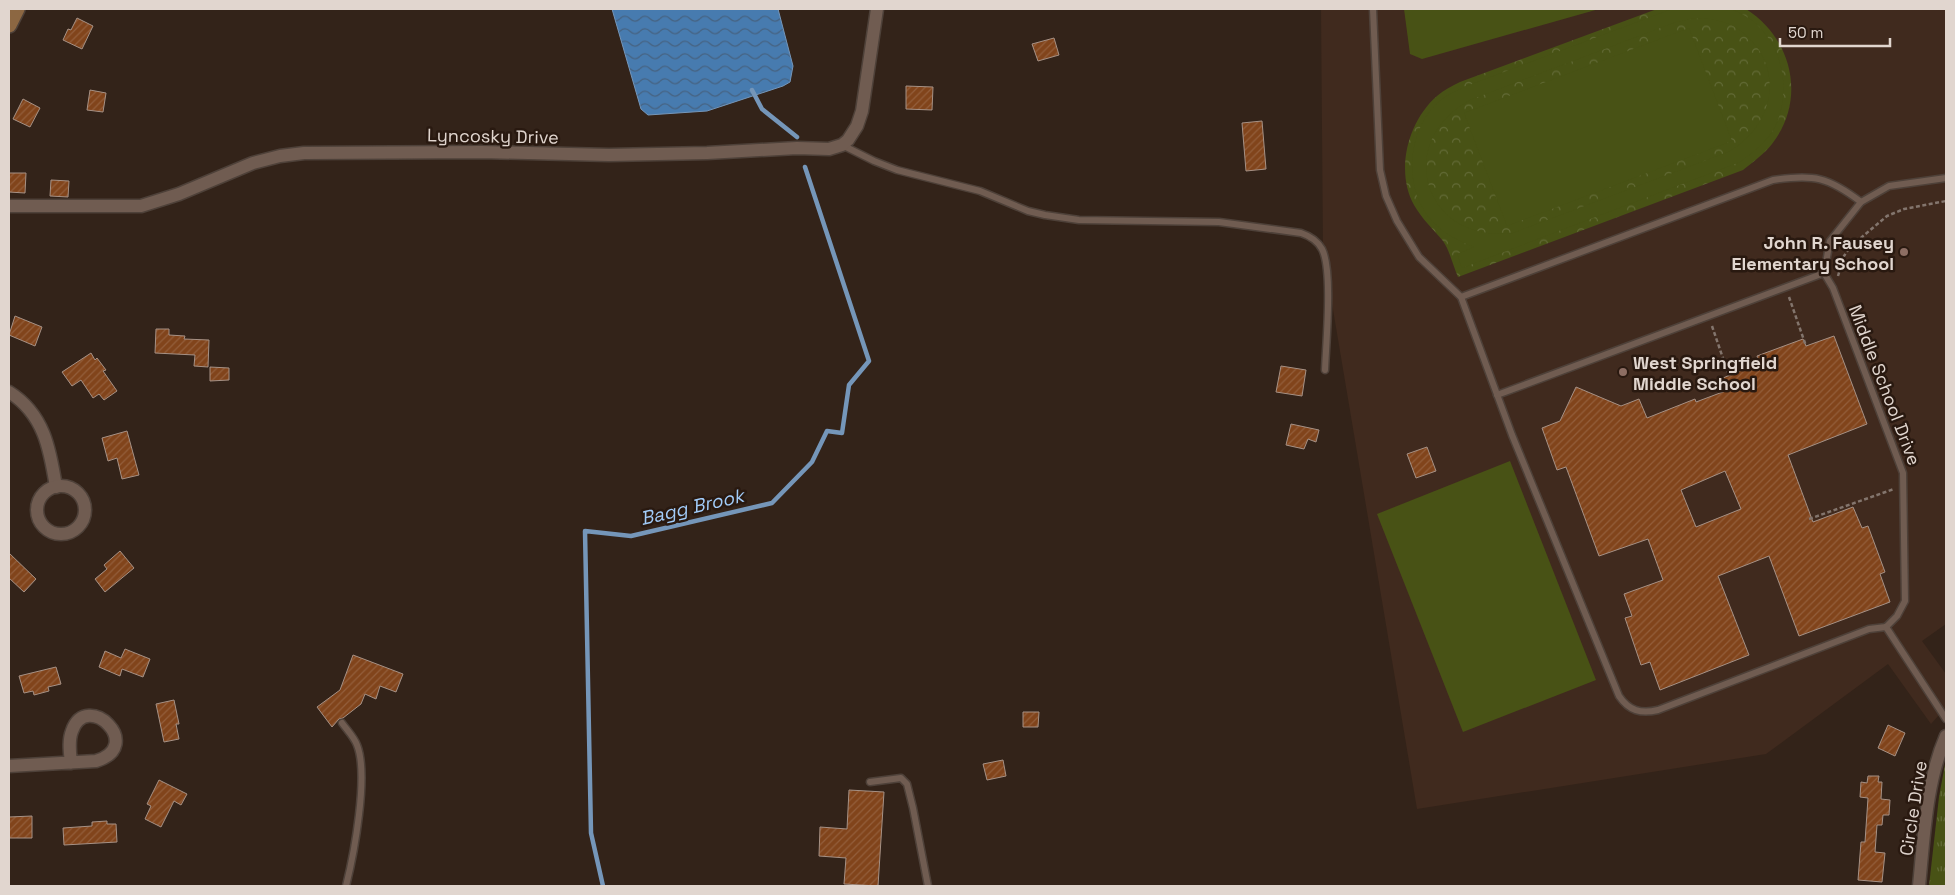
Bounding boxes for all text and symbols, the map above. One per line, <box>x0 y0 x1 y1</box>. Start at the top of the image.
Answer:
scale bar <box>1780 15 1890 47</box>
text: 50 m <box>1788 23 1823 42</box>
street label: Lyncosky Drive <box>427 123 559 149</box>
place label: John R. Fausey Elementary School <box>1731 231 1894 275</box>
marker: John R. Fausey Elementary School <box>1898 246 1910 258</box>
street label: Middle School Drive <box>1844 301 1926 469</box>
place label: West Springfield Middle School <box>1633 351 1777 395</box>
marker: West Springfield Middle School <box>1617 366 1629 378</box>
water label: Bagg Brook <box>638 482 749 531</box>
street label: Circle Drive <box>1894 759 1932 857</box>

